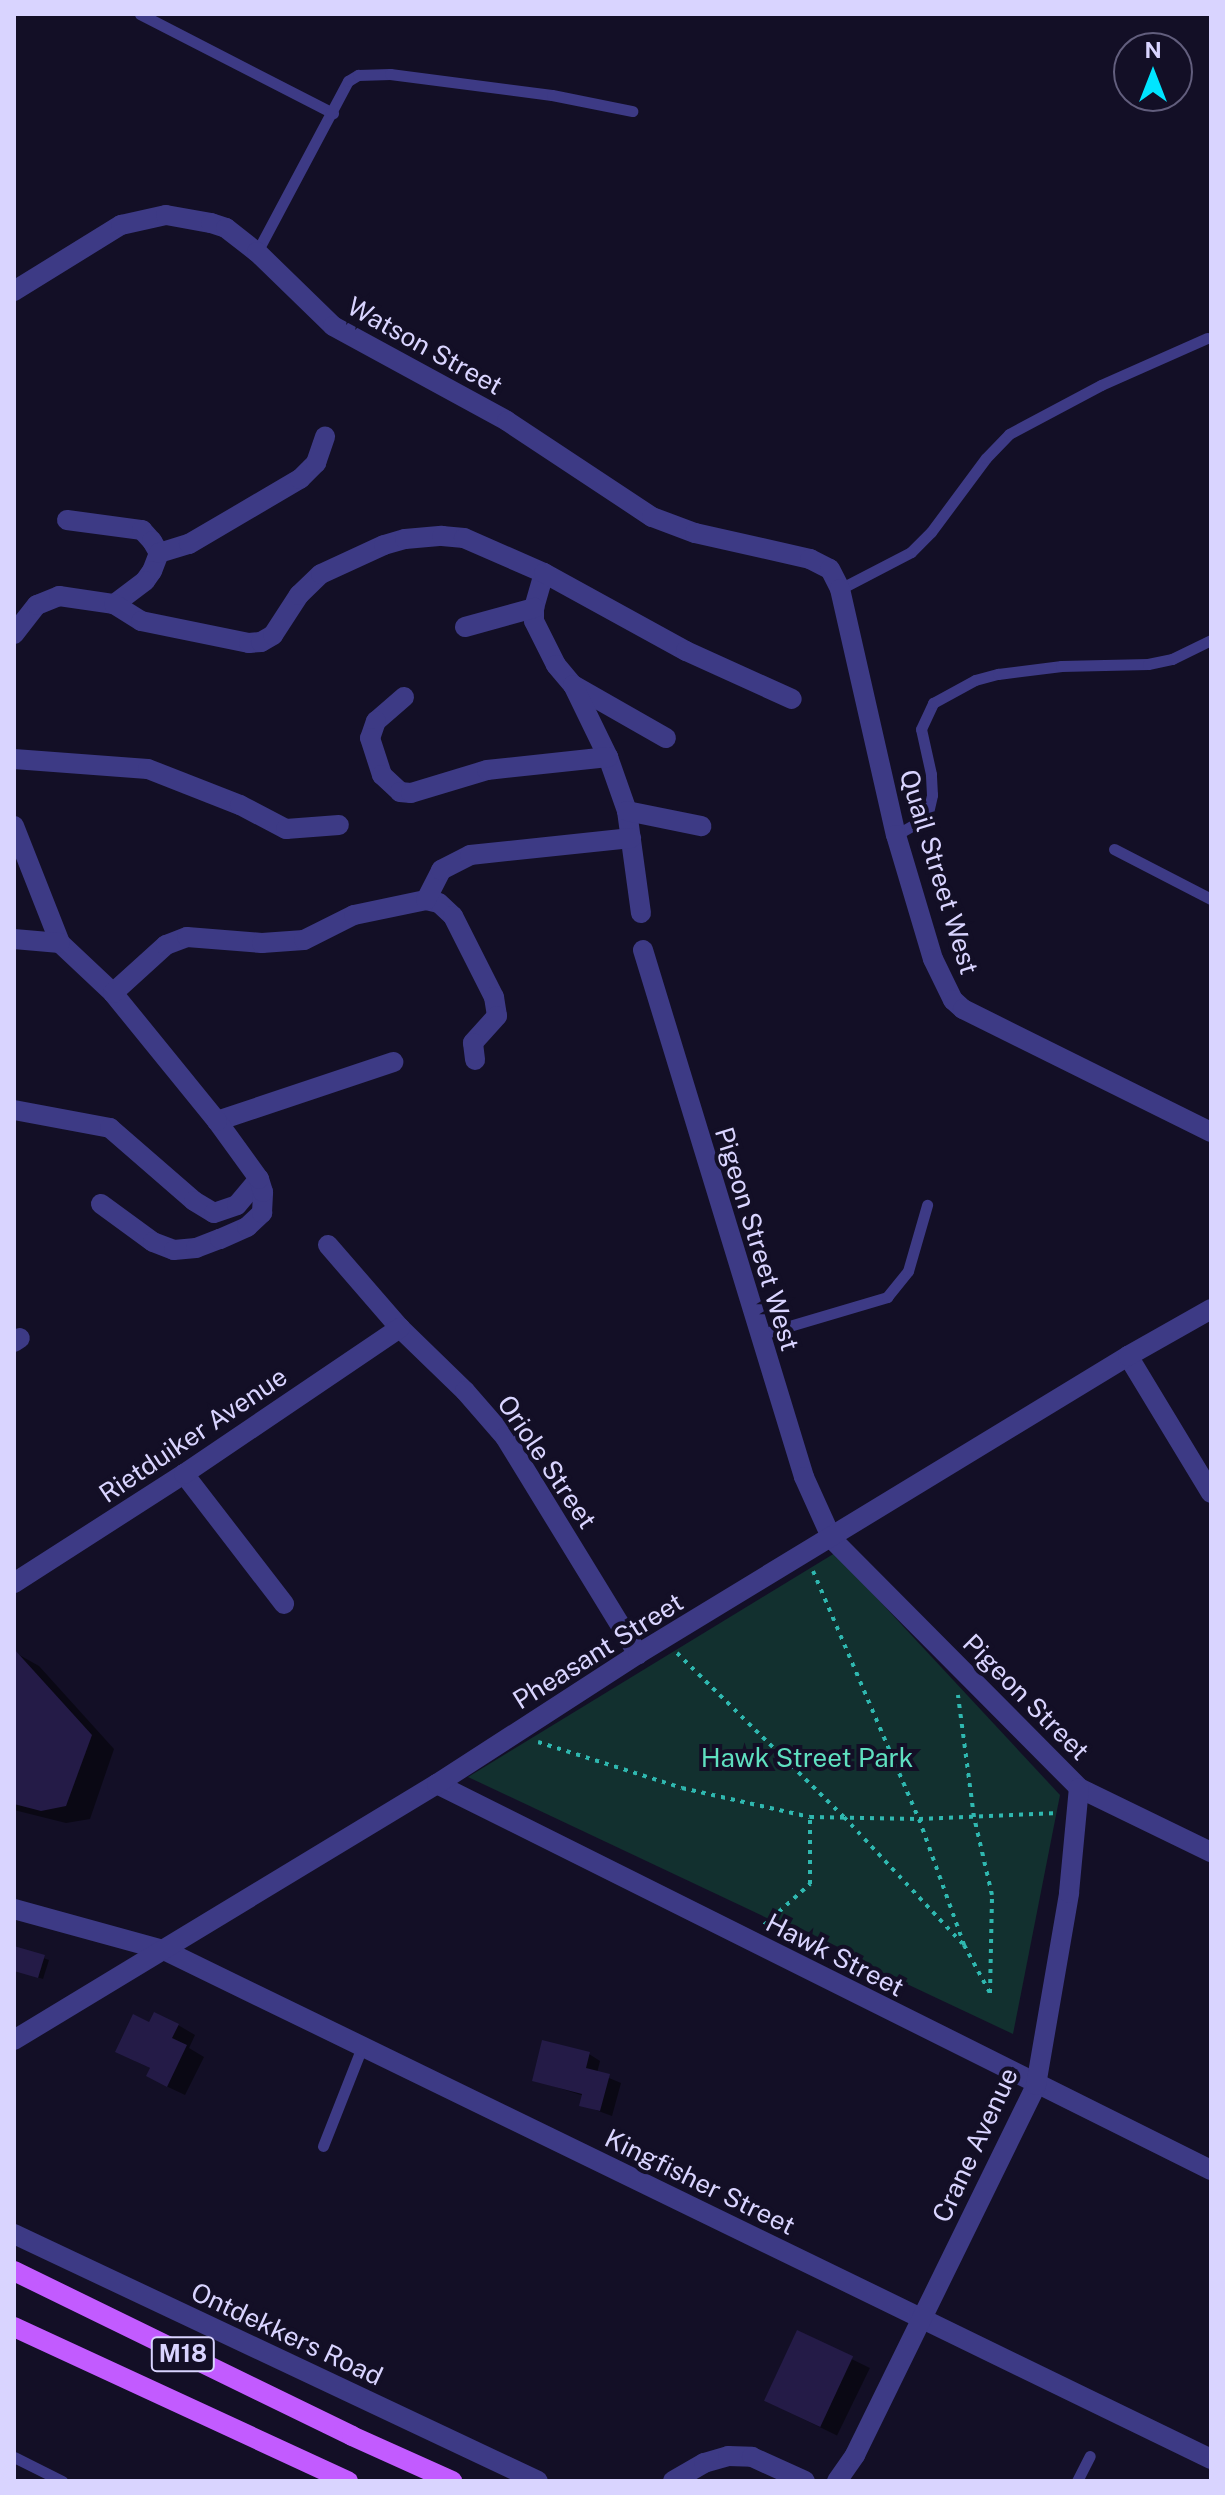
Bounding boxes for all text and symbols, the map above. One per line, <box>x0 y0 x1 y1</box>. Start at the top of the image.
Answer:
north arrow <box>1113 32 1193 112</box>
text: N <box>1144 37 1162 63</box>
street label: Watson Street <box>342 291 508 401</box>
street label: Quail Street West <box>893 765 985 979</box>
street label: Pigeon Street West <box>708 1123 806 1355</box>
street label: Rietduiker Avenue <box>93 1361 293 1509</box>
street label: Oriole Street <box>491 1389 603 1535</box>
street label: Pheasant Street <box>507 1586 689 1716</box>
street label: Pigeon Street <box>956 1627 1096 1767</box>
park label: Hawk Street Park <box>701 1742 913 1774</box>
street label: Hawk Street <box>761 1907 909 2003</box>
street label: Crane Avenue <box>926 2063 1024 2227</box>
street label: Kingfisher Street <box>600 2122 800 2242</box>
street label: Ontdekkers Road <box>186 2276 388 2392</box>
road number: M18 <box>149 2334 217 2374</box>

